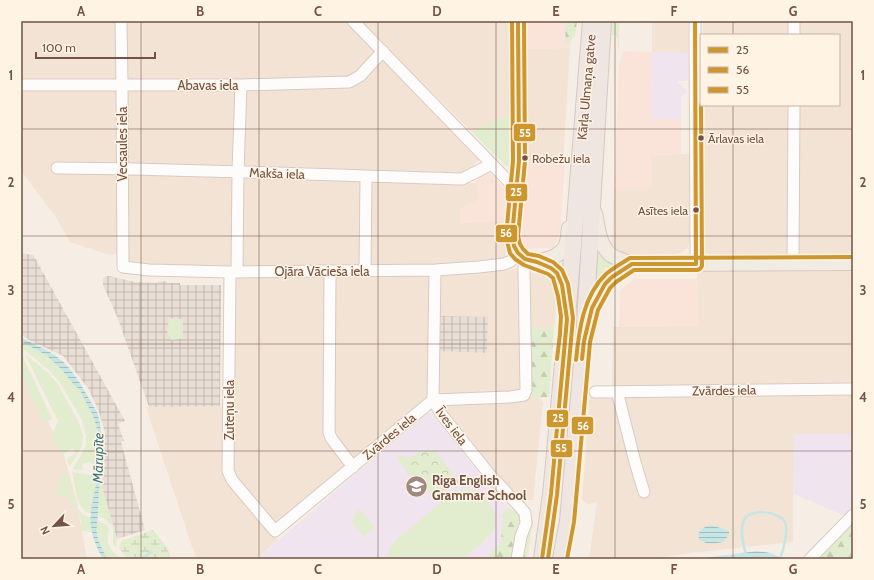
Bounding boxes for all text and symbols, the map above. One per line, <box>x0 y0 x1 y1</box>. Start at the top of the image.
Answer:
text: A <box>77 3 86 19</box>
text: B <box>196 3 204 19</box>
text: C <box>314 3 322 19</box>
text: D <box>432 3 442 19</box>
text: E <box>552 3 560 19</box>
text: F <box>671 3 678 19</box>
text: G <box>789 3 798 19</box>
street label: Kārļa Ulmaņa gatve <box>573 33 600 141</box>
scale bar <box>36 34 155 60</box>
legend <box>700 34 840 106</box>
text: 100 m <box>42 40 76 55</box>
text: 25 <box>736 42 749 57</box>
text: 56 <box>736 62 749 77</box>
text: 1 <box>9 67 13 83</box>
text: 1 <box>861 67 865 83</box>
street label: Abavas iela <box>178 77 239 93</box>
text: 55 <box>736 82 749 97</box>
street label: Vecsaules iela <box>114 106 130 181</box>
line badge: 55 <box>513 123 536 142</box>
text: 55 <box>519 126 531 140</box>
place label: Ārlavas iela <box>708 131 764 146</box>
marker: Ārlavas iela <box>696 133 706 143</box>
place label: Robežu iela <box>532 151 591 166</box>
marker: Robežu iela <box>520 153 530 163</box>
street label: Makša iela <box>249 164 306 182</box>
text: 2 <box>8 174 15 190</box>
text: 2 <box>860 174 867 190</box>
line badge: 25 <box>505 183 528 202</box>
text: 25 <box>510 185 522 199</box>
place label: Asītes iela <box>638 203 688 218</box>
marker: Asītes iela <box>691 205 701 215</box>
line badge: 56 <box>495 224 518 243</box>
text: 56 <box>500 226 512 240</box>
street label: Ojāra Vācieša iela <box>275 263 370 280</box>
text: 3 <box>7 282 15 298</box>
text: 3 <box>859 282 867 298</box>
street label: Zuteņu iela <box>221 379 238 440</box>
street label: Zvārdes iela <box>692 381 757 399</box>
text: 4 <box>7 389 15 405</box>
text: 4 <box>859 389 867 405</box>
street label: Īves iela <box>432 403 472 449</box>
street label: Zvārdes iela <box>359 409 419 463</box>
line badge: 25 <box>546 409 569 428</box>
text: 25 <box>552 411 564 425</box>
line badge: 56 <box>571 416 594 435</box>
text: 56 <box>577 419 589 433</box>
water label: Mārupīte <box>89 432 107 484</box>
line badge: 55 <box>550 439 573 458</box>
text: 55 <box>555 441 567 455</box>
place label: Riga English Grammar School <box>432 472 527 503</box>
school or university icon: Riga English Grammar School <box>403 474 429 500</box>
text: 5 <box>8 496 15 512</box>
text: 5 <box>860 496 867 512</box>
north arrow <box>34 506 74 546</box>
text: N <box>37 524 53 537</box>
text: A <box>77 561 86 577</box>
text: B <box>196 561 204 577</box>
text: C <box>314 561 322 577</box>
text: D <box>432 561 442 577</box>
text: E <box>552 561 560 577</box>
text: F <box>671 561 678 577</box>
text: G <box>789 561 798 577</box>

